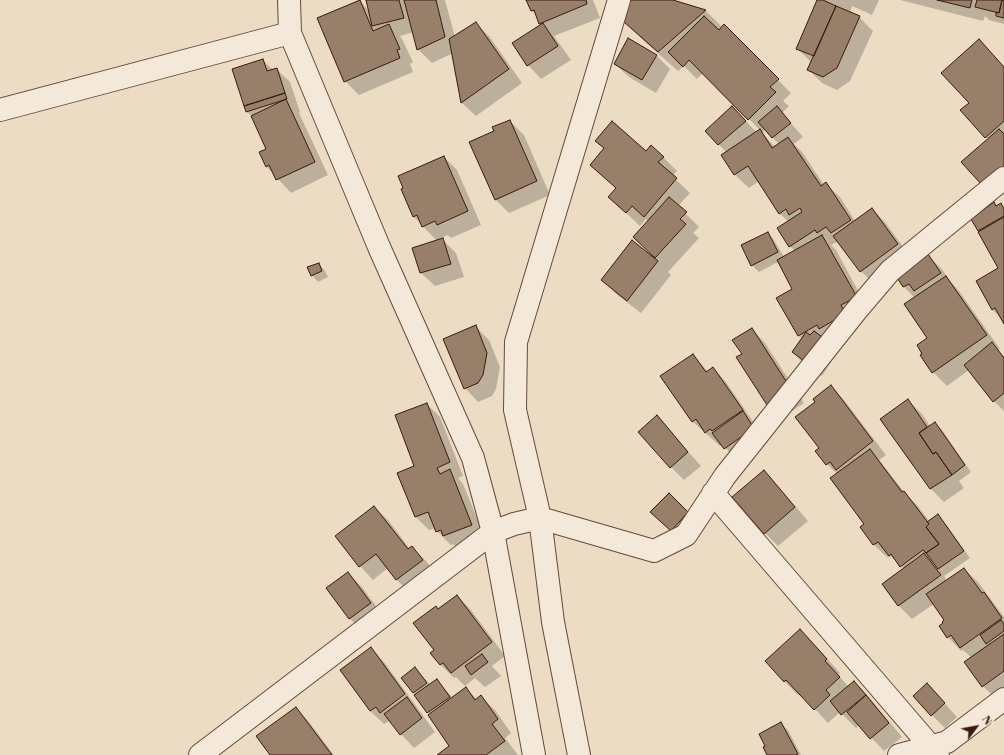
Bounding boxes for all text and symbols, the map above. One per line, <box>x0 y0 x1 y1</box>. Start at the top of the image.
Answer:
north arrow <box>956 707 996 747</box>
text: N <box>978 713 994 728</box>

